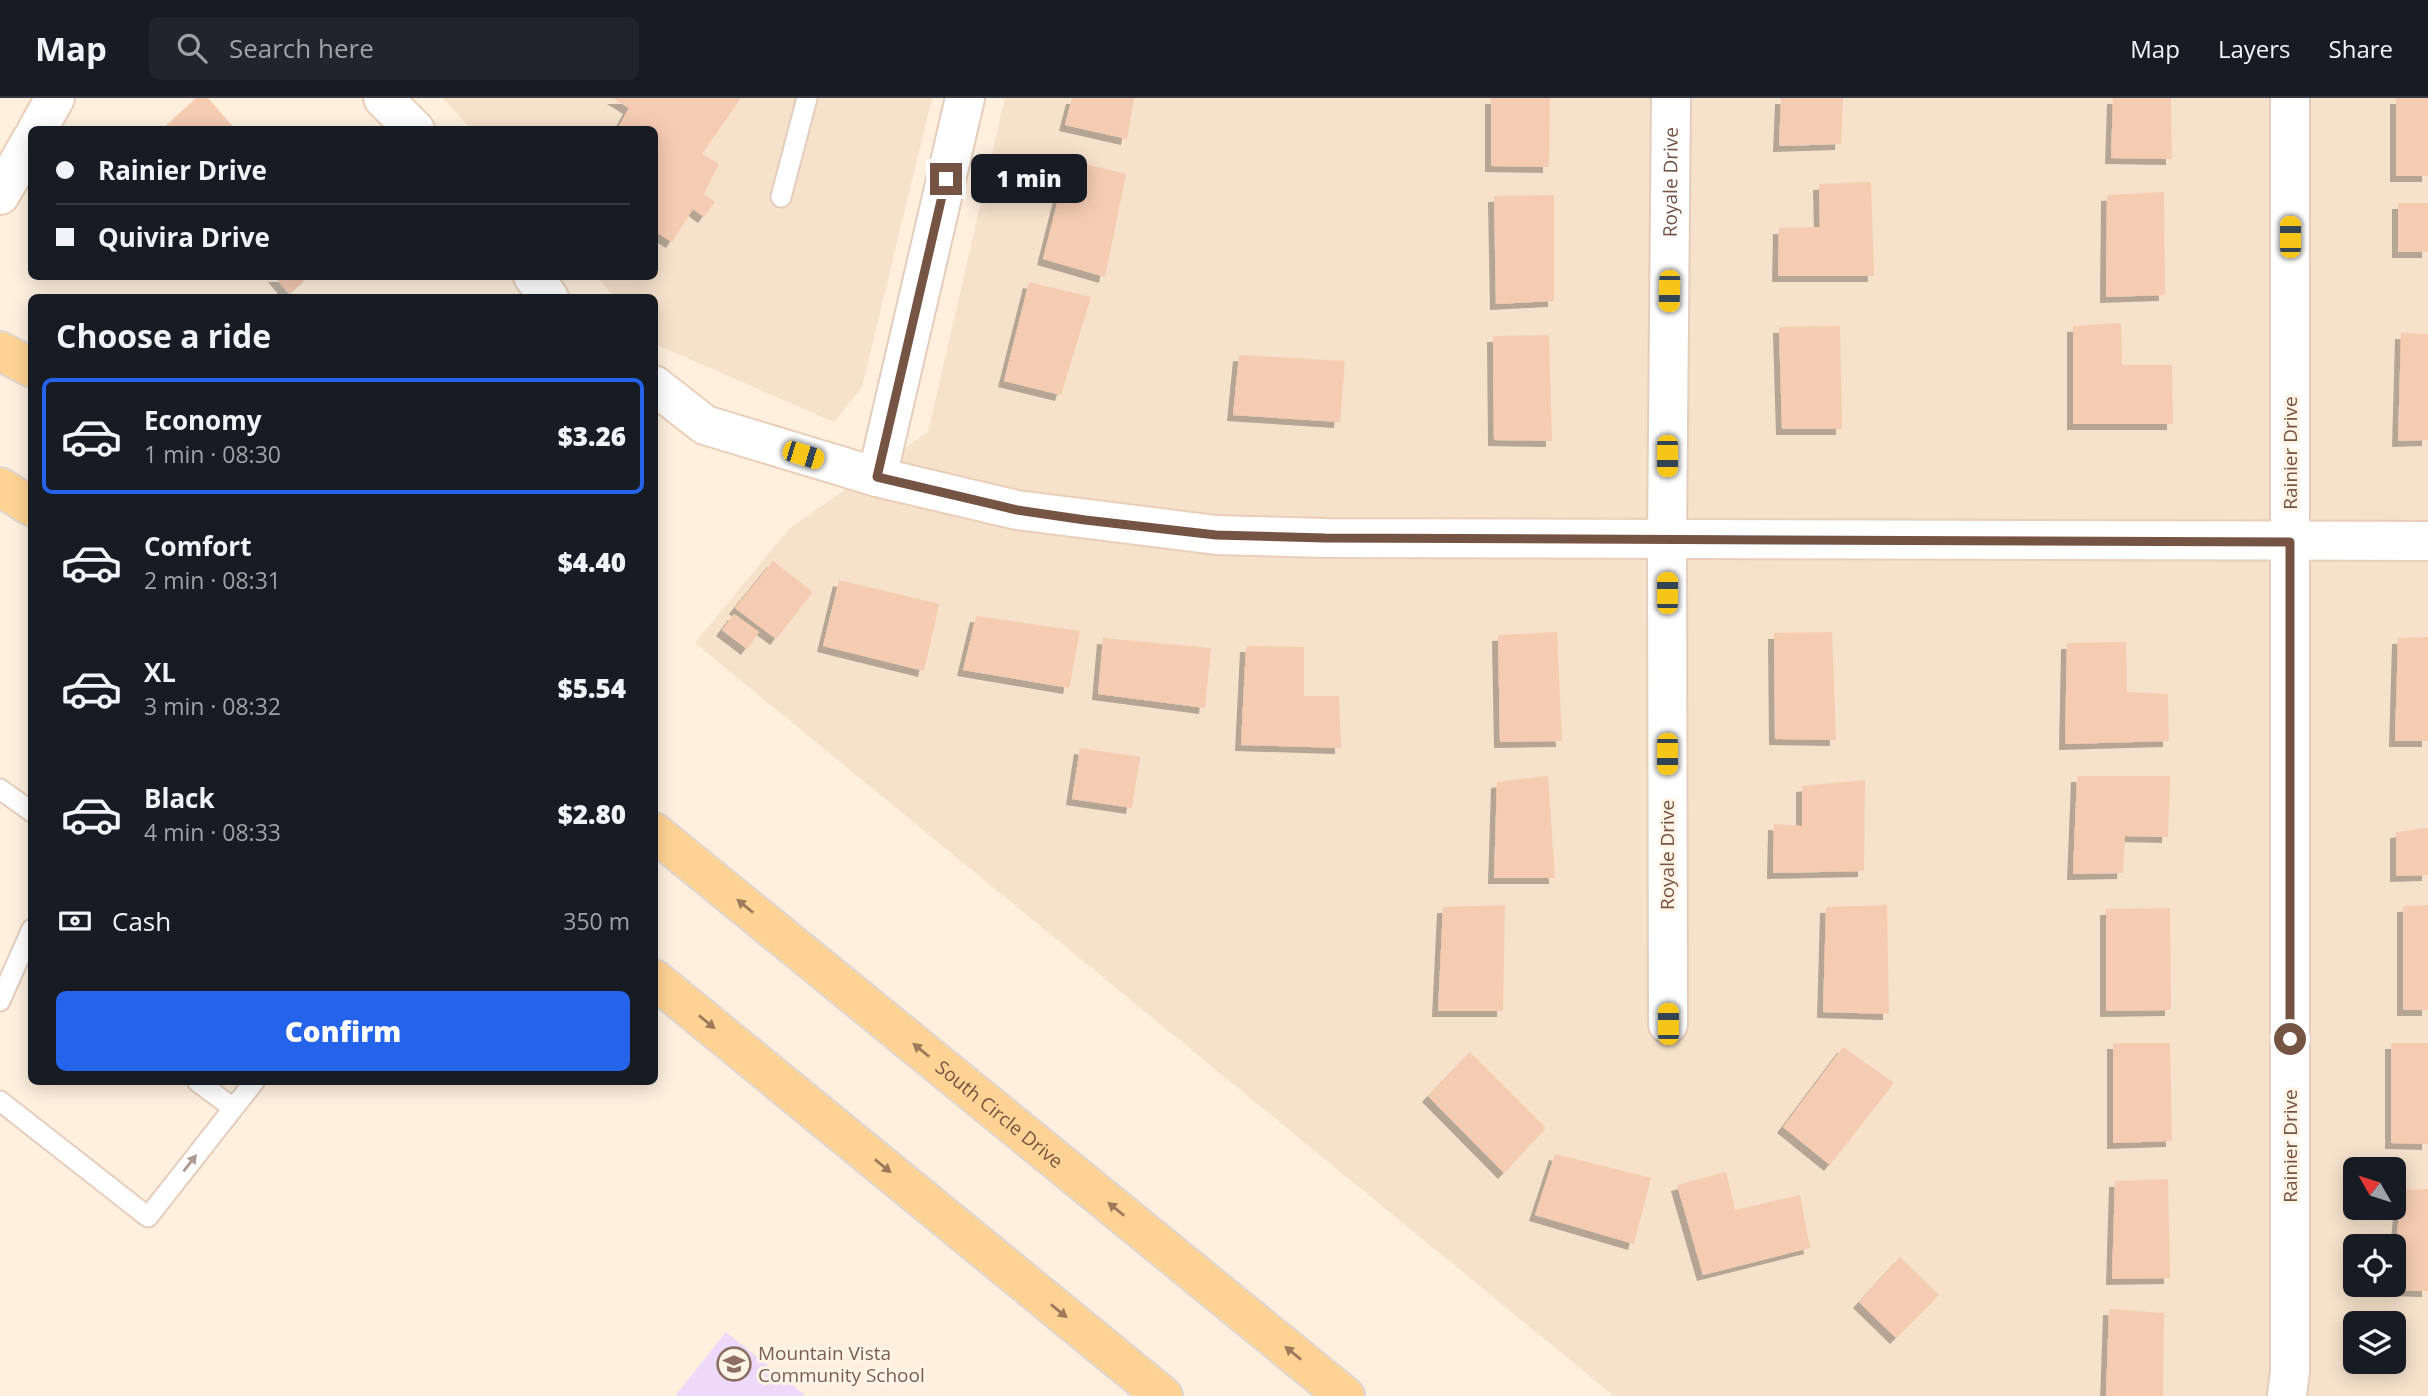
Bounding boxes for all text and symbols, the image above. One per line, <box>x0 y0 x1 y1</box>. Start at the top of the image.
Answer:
search box <box>149 17 639 80</box>
text: Map <box>35 26 107 71</box>
icon: search <box>173 29 211 67</box>
text: Search here <box>229 30 374 66</box>
text: Map <box>2130 32 2180 65</box>
text: Layers <box>2218 32 2291 65</box>
text: Share <box>2329 32 2393 65</box>
street label: Royale Drive <box>1657 127 1684 237</box>
text: Rainier Drive <box>98 152 267 188</box>
callout: 1 min <box>970 154 1086 204</box>
text: 1 min <box>996 162 1062 194</box>
route end <box>930 163 962 195</box>
car <box>2280 216 2301 258</box>
text: Quivira Drive <box>98 219 270 255</box>
car <box>1659 270 1680 312</box>
text: Choose a ride <box>56 314 271 357</box>
street label: Rainier Drive <box>2277 396 2303 510</box>
text: Economy <box>144 402 262 438</box>
icon: car <box>60 405 123 468</box>
text: $3.26 <box>558 418 626 454</box>
car <box>1657 435 1678 477</box>
text: 1 min · 08:30 <box>144 438 281 470</box>
car <box>780 439 827 471</box>
text: Comfort <box>144 528 251 564</box>
icon: car <box>60 531 123 594</box>
text: $4.40 <box>558 544 626 580</box>
text: 2 min · 08:31 <box>144 564 281 596</box>
car <box>1657 572 1678 614</box>
text: XL <box>144 654 176 690</box>
icon: car <box>60 657 123 720</box>
text: $5.54 <box>558 670 626 706</box>
text: 3 min · 08:32 <box>144 690 281 722</box>
car <box>1657 733 1678 775</box>
text: Black <box>144 780 215 816</box>
icon: car <box>60 783 123 846</box>
text: $2.80 <box>558 796 626 832</box>
street label: Royale Drive <box>1654 800 1680 910</box>
text: 4 min · 08:33 <box>144 816 281 848</box>
one-way arrow <box>736 898 754 913</box>
icon: cash <box>56 902 94 940</box>
text: Cash <box>112 903 171 939</box>
text: 350 m <box>563 905 630 937</box>
button: Confirm <box>56 991 630 1071</box>
car <box>1658 1003 1679 1045</box>
one-way arrow <box>699 1014 716 1029</box>
route start <box>2274 1023 2306 1055</box>
one-way arrow <box>913 1042 931 1057</box>
street label: South Circle Drive <box>930 1054 1069 1174</box>
street label: Rainier Drive <box>2277 1089 2303 1203</box>
one-way arrow <box>183 1155 198 1173</box>
north arrow <box>2343 1157 2406 1220</box>
map controls <box>2343 1157 2406 1374</box>
one-way arrow <box>874 1159 892 1174</box>
one-way arrow <box>1108 1202 1125 1217</box>
button: locate <box>2343 1234 2406 1297</box>
one-way arrow <box>1050 1303 1067 1318</box>
button: layers <box>2343 1311 2406 1374</box>
place label: Mountain Vista Community School <box>758 1340 925 1388</box>
school or university icon: Mountain Vista Community School <box>715 1345 753 1383</box>
one-way arrow <box>1284 1346 1301 1361</box>

